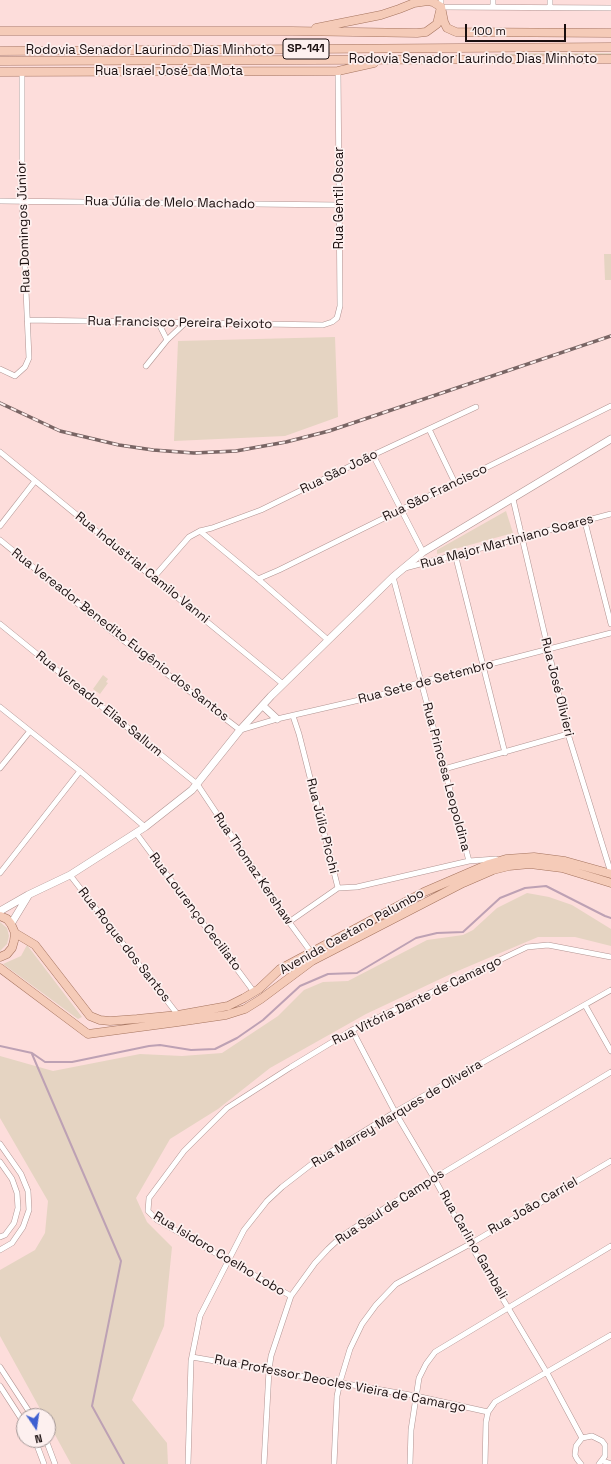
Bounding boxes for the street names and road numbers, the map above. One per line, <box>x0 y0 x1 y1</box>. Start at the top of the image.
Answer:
road number: SP-141 <box>283 39 329 59</box>
street label: Rodovia Senador Laurindo Dias Minhoto <box>26 42 274 58</box>
street label: Rodovia Senador Laurindo Dias Minhoto <box>349 51 597 67</box>
street label: Rua Israel José da Mota <box>95 63 243 79</box>
street label: Rua Gentil Oscar <box>331 147 347 249</box>
street label: Rua Domingos Júnior <box>14 161 34 293</box>
street label: Rua Júlia de Melo Machado <box>85 194 255 212</box>
street label: Rua Francisco Pereira Peixoto <box>88 314 272 332</box>
street label: Rua São João <box>298 446 380 498</box>
street label: Rua São Francisco <box>380 461 490 525</box>
street label: Rua Industrial Camilo Vanni <box>72 509 212 627</box>
street label: Rua Major Martiniano Soares <box>419 511 595 573</box>
street label: Rua Vereador Benedito Eugênio dos Santos <box>8 545 232 725</box>
street label: Rua José Olivieri <box>537 636 577 738</box>
street label: Rua Vereador Elias Sallum <box>32 648 166 760</box>
street label: Rua Sete de Setembro <box>357 656 495 708</box>
street label: Rua Princesa Leopoldina <box>419 701 473 853</box>
street label: Rua Júlio Picchi <box>303 777 341 875</box>
street label: Rua Thomaz Kershaw <box>210 810 296 928</box>
street label: Rua Lourenço Ceciliato <box>146 850 244 974</box>
street label: Rua Roque dos Santos <box>74 885 174 1005</box>
street label: Avenida Caetano Palumbo <box>277 886 427 978</box>
street label: Rua Vitória Dante de Camargo <box>330 953 504 1049</box>
street label: Rua Marrey Marques de Oliveira <box>309 1057 485 1171</box>
street label: Rua Saul de Campos <box>333 1166 447 1248</box>
street label: Rua João Carriel <box>485 1174 581 1238</box>
street label: Rua Carlino Gambali <box>436 1188 510 1302</box>
street label: Rua Isidoro Coelho Lobo <box>150 1208 288 1300</box>
street label: Rua Professor Deocles Vieira de Camargo <box>213 1352 467 1416</box>

